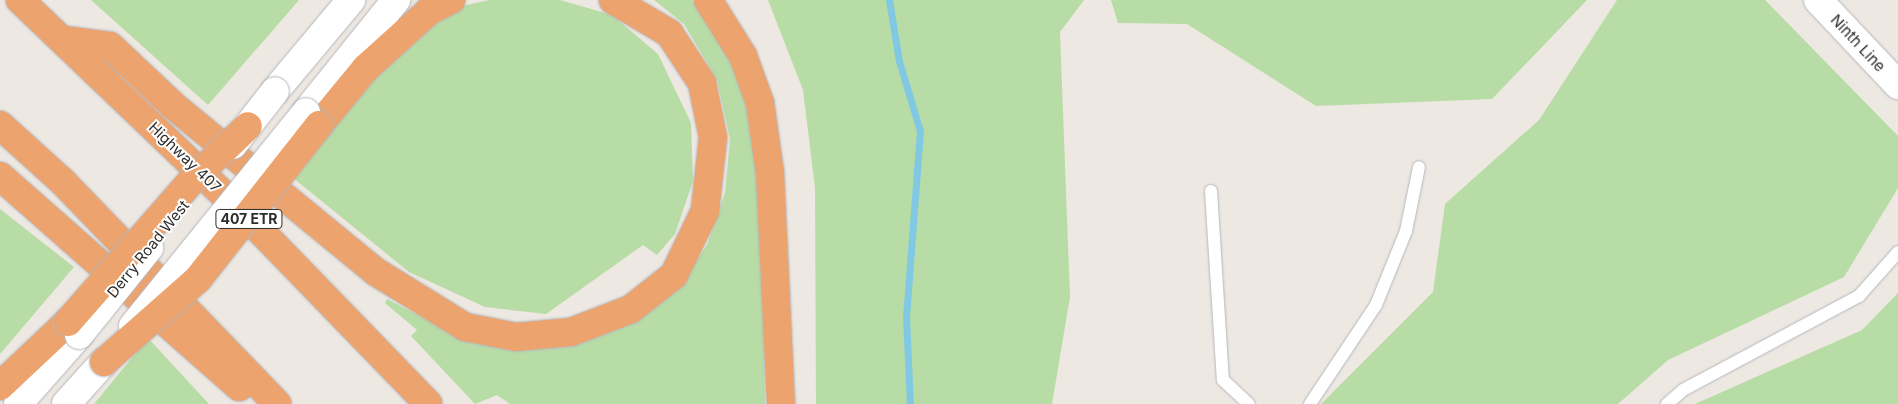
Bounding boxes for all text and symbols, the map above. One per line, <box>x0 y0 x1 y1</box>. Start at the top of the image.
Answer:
street label: Ninth Line <box>1827 11 1889 75</box>
street label: Highway 407 <box>145 118 225 196</box>
street label: Derry Road West <box>103 197 193 301</box>
road number: 407 ETR <box>215 208 283 230</box>

